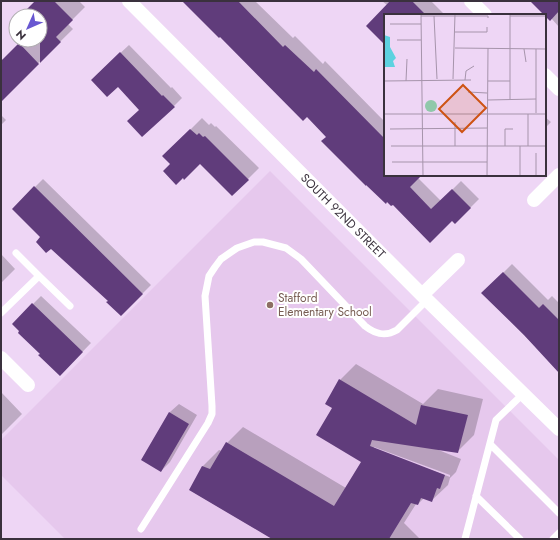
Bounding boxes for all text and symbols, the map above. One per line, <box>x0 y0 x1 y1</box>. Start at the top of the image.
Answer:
north arrow <box>8 8 48 48</box>
inset map <box>384 14 546 176</box>
text: N <box>12 26 30 44</box>
street label: SOUTH 92ND STREET <box>296 169 390 263</box>
place label: Stafford Elementary School <box>278 289 372 321</box>
marker: Stafford Elementary School <box>265 300 275 310</box>

